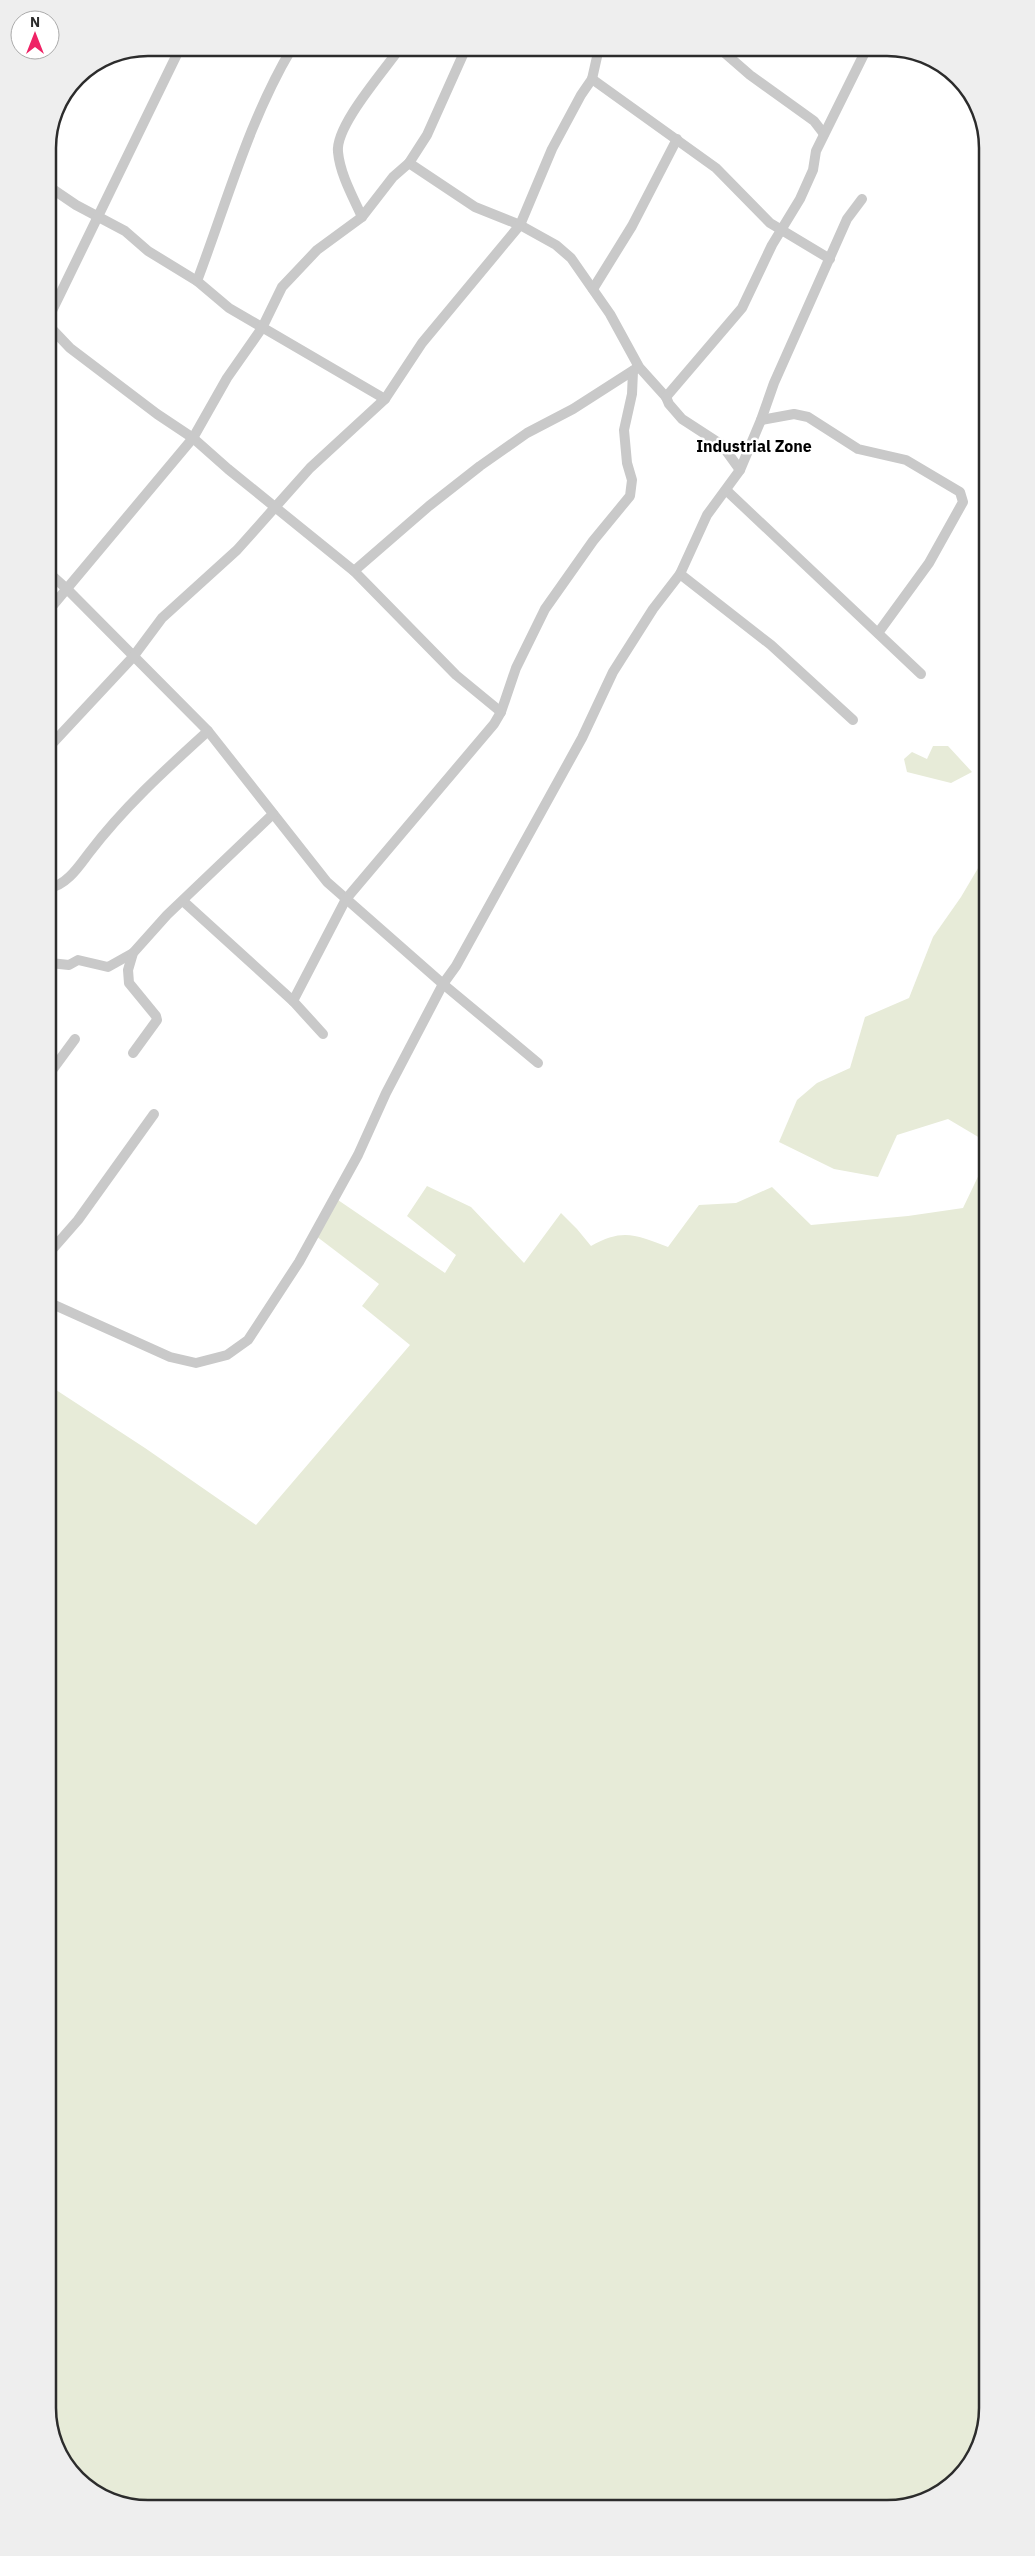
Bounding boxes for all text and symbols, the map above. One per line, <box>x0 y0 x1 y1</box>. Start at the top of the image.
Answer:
north arrow <box>10 10 60 60</box>
text: N <box>30 13 40 31</box>
district label: Industrial Zone <box>696 436 812 456</box>

